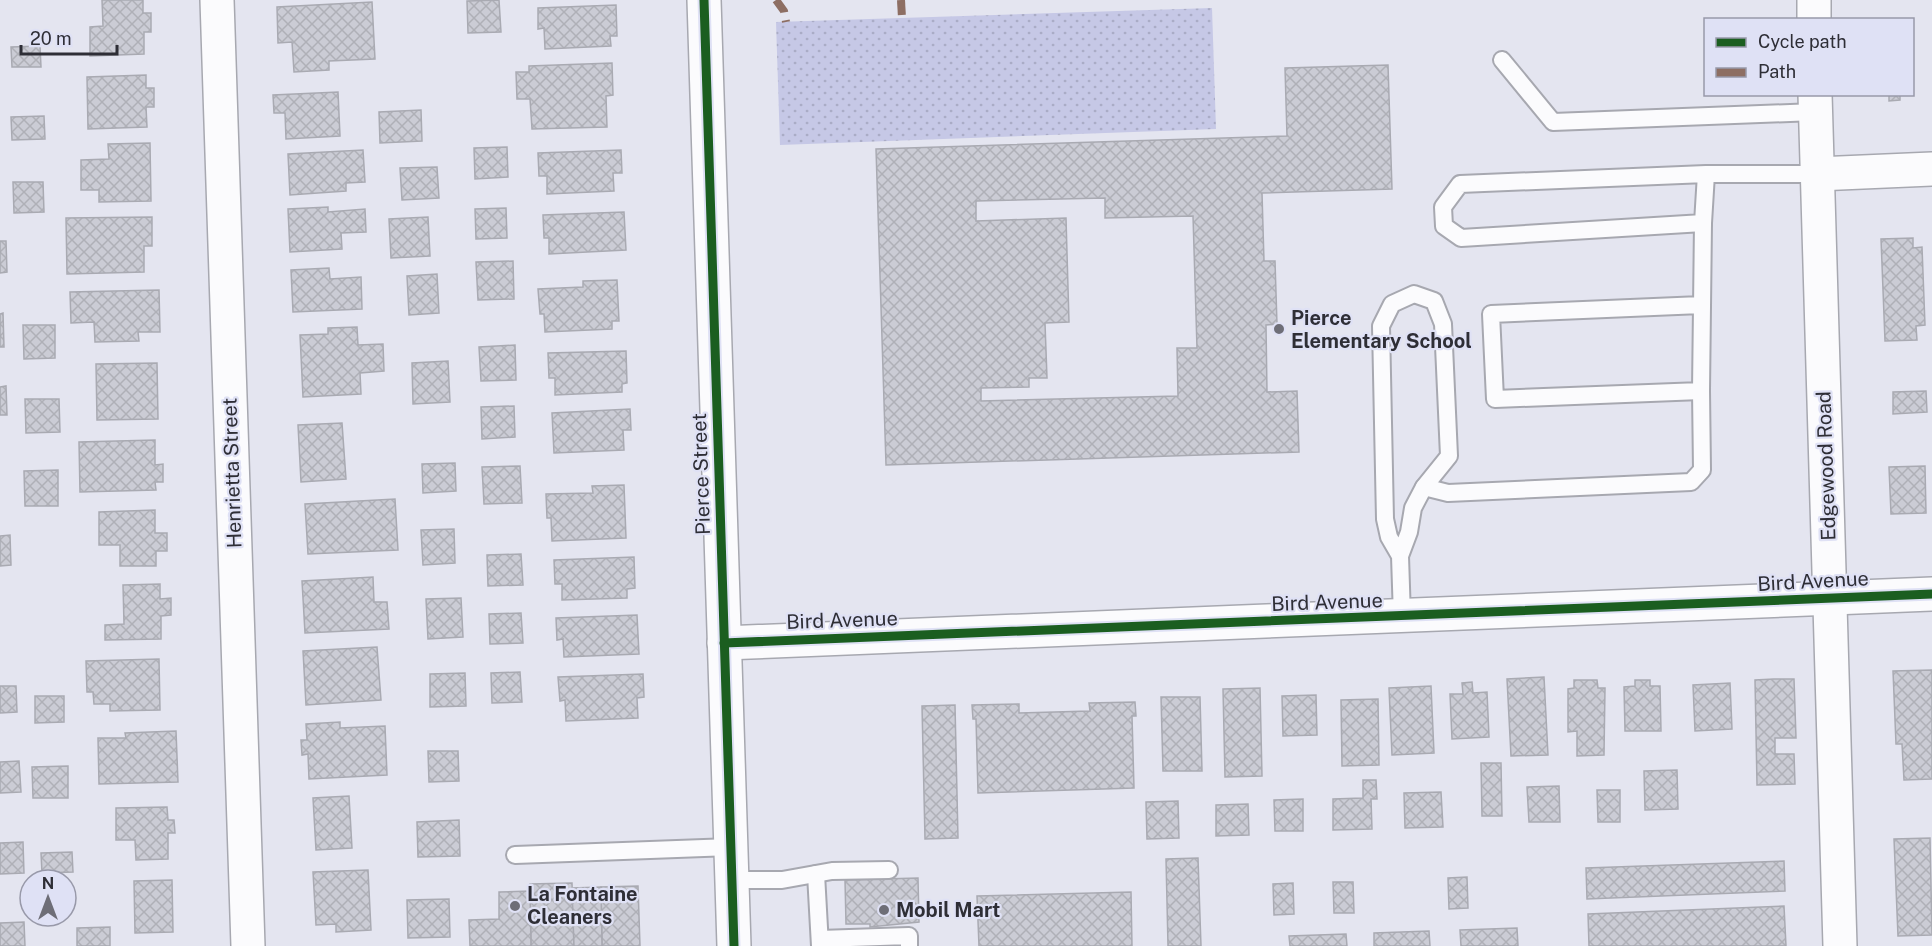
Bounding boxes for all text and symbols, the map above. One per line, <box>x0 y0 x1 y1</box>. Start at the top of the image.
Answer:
scale bar <box>21 18 117 56</box>
legend <box>1704 18 1914 96</box>
text: 20 m <box>30 28 72 49</box>
text: Cycle path <box>1758 31 1847 52</box>
text: Path <box>1758 61 1796 82</box>
place label: Pierce Elementary School <box>1291 306 1472 353</box>
marker: Pierce Elementary School <box>1272 322 1286 336</box>
street label: Edgewood Road <box>1811 391 1841 541</box>
street label: Henrietta Street <box>217 397 247 549</box>
street label: Pierce Street <box>687 413 715 535</box>
street label: Bird Avenue <box>1757 566 1869 596</box>
street label: Bird Avenue <box>1271 588 1383 616</box>
street label: Bird Avenue <box>786 606 898 634</box>
north arrow <box>18 868 78 928</box>
text: N <box>42 874 54 893</box>
place label: La Fontaine Cleaners <box>527 882 638 929</box>
place label: Mobil Mart <box>896 898 1000 922</box>
marker: La Fontaine Cleaners <box>508 899 522 913</box>
marker: Mobil Mart <box>877 903 891 917</box>

